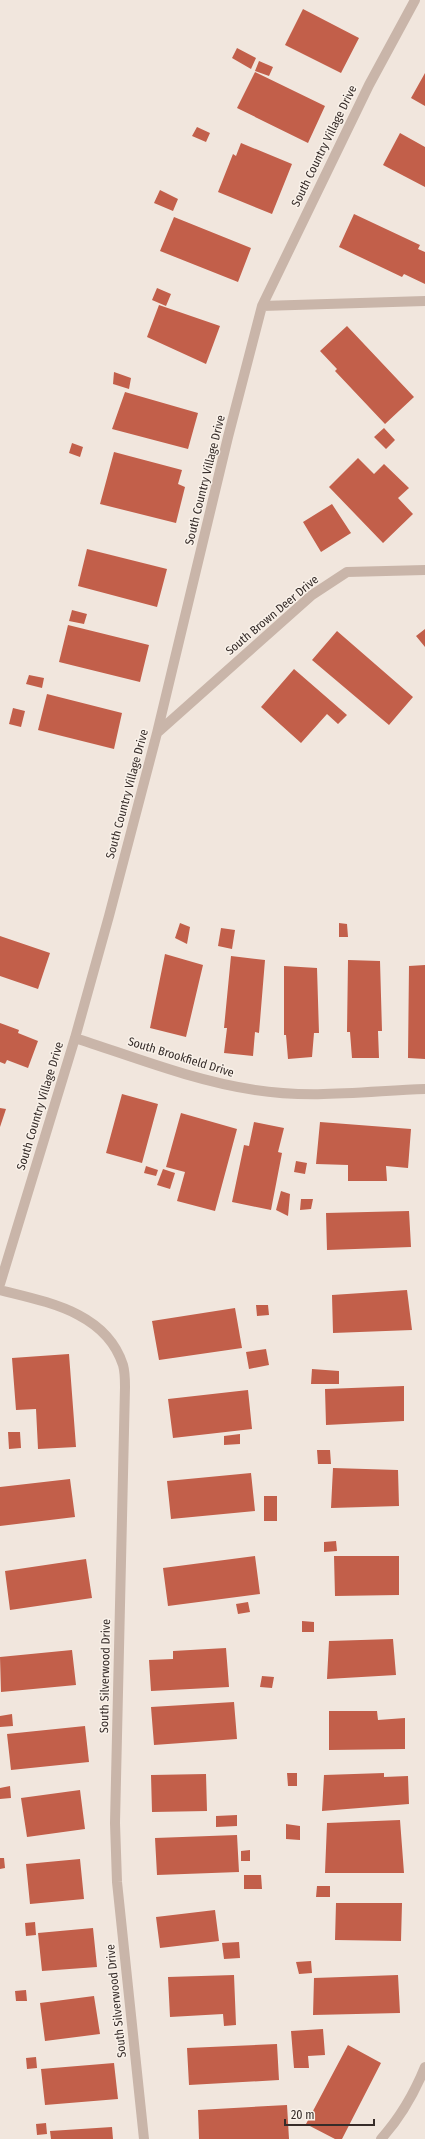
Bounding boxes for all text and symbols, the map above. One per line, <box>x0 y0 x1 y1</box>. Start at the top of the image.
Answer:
street label: South Country Village Drive <box>288 83 360 209</box>
street label: South Country Village Drive <box>182 414 228 546</box>
street label: South Brown Deer Drive <box>223 572 321 658</box>
street label: South Country Village Drive <box>103 728 151 860</box>
street label: South Brookfield Drive <box>126 1034 236 1080</box>
street label: South Country Village Drive <box>14 1040 66 1172</box>
street label: South Silverwood Drive <box>97 1619 113 1733</box>
street label: South Silverwood Drive <box>103 1943 129 2059</box>
scale bar <box>285 2101 374 2127</box>
text: 20 m <box>291 2108 315 2122</box>

